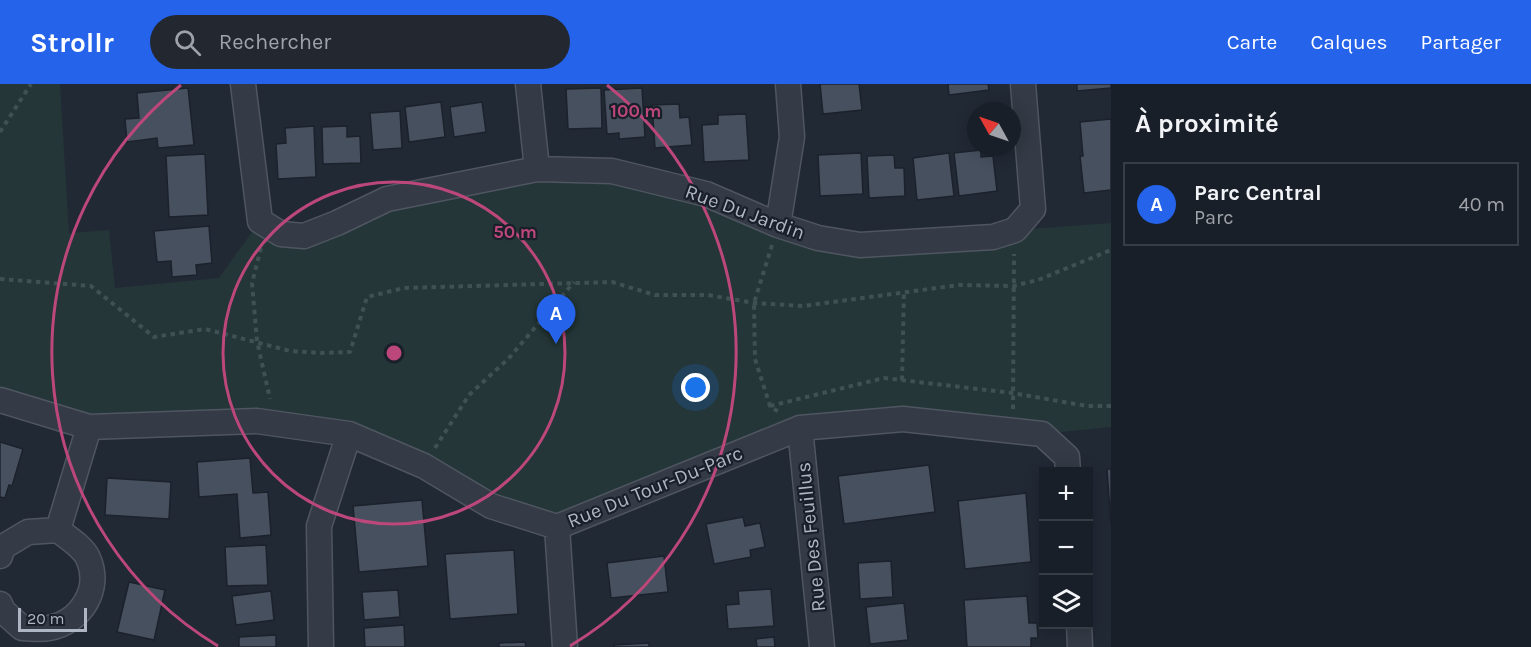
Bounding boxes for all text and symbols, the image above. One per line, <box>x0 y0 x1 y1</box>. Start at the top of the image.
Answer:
search box <box>150 15 570 69</box>
text: Strollr <box>30 26 114 59</box>
icon: search <box>171 26 204 59</box>
text: Rechercher <box>219 29 331 55</box>
text: Carte <box>1227 30 1277 54</box>
text: Calques <box>1310 30 1388 54</box>
text: Partager <box>1421 30 1501 54</box>
text: 100 m <box>611 100 661 122</box>
north arrow <box>967 102 1021 156</box>
text: À proximité <box>1135 108 1279 139</box>
street label: Rue Du Jardin <box>682 180 808 244</box>
text: Parc Central <box>1194 180 1322 206</box>
text: A <box>1150 193 1163 216</box>
text: 40 m <box>1459 193 1505 216</box>
text: Parc <box>1194 206 1234 229</box>
text: 50 m <box>493 221 537 243</box>
pin: A <box>536 294 576 344</box>
centre of rings <box>384 343 404 363</box>
your location <box>681 373 710 402</box>
street label: Rue Du Tour-Du-Parc <box>564 441 746 533</box>
street label: Rue Des Feuillus <box>792 461 830 613</box>
map controls <box>1039 467 1093 629</box>
button: + <box>1039 467 1093 521</box>
button: − <box>1039 521 1093 575</box>
button: layers <box>1039 575 1093 629</box>
scale bar <box>18 605 87 632</box>
text: 20 m <box>27 609 65 628</box>

